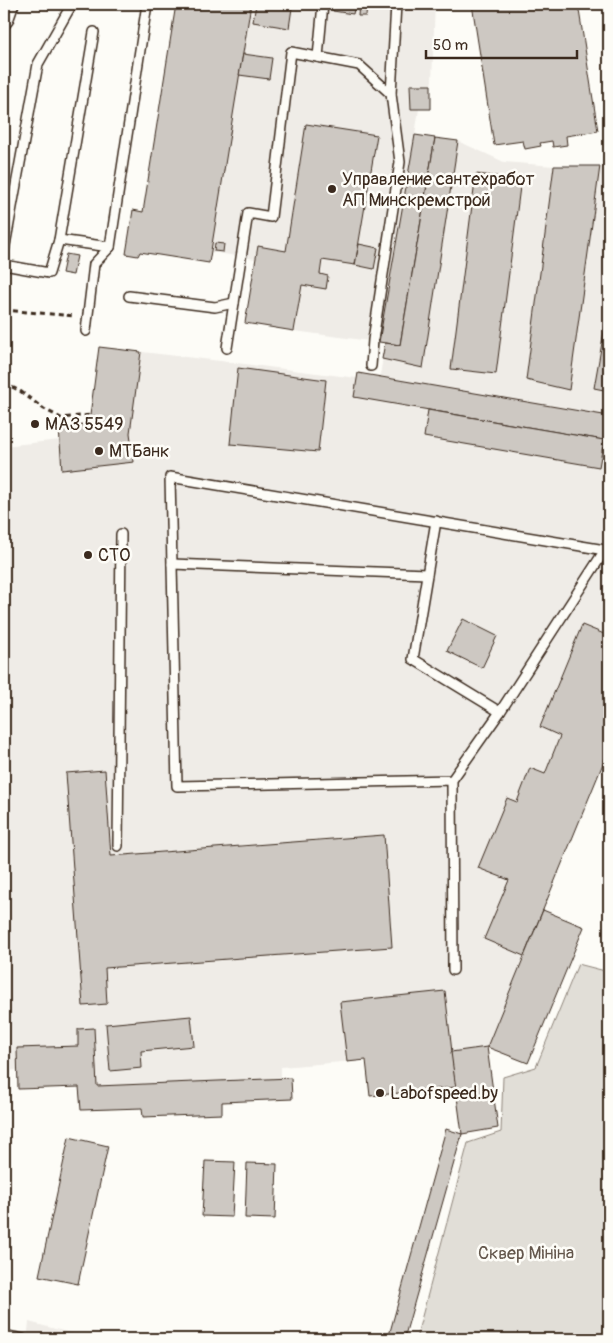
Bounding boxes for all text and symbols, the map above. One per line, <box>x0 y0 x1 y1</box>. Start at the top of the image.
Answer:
scale bar <box>426 28 577 60</box>
text: 50 m <box>433 36 468 55</box>
place label: Управление сантехработ АП Минскремстрой <box>342 168 535 212</box>
marker: Управление сантехработ АП Минскремстрой <box>326 183 338 195</box>
place label: МАЗ 5549 <box>45 413 124 436</box>
marker: МАЗ 5549 <box>29 418 41 430</box>
place label: МТБанк <box>109 440 169 463</box>
marker: МТБанк <box>93 445 105 457</box>
place label: СТО <box>98 544 131 567</box>
marker: СТО <box>82 549 94 561</box>
place label: Labofspeed.by <box>390 1082 498 1105</box>
marker: Labofspeed.by <box>374 1087 386 1099</box>
park label: Сквер Мініна <box>478 1242 574 1265</box>

